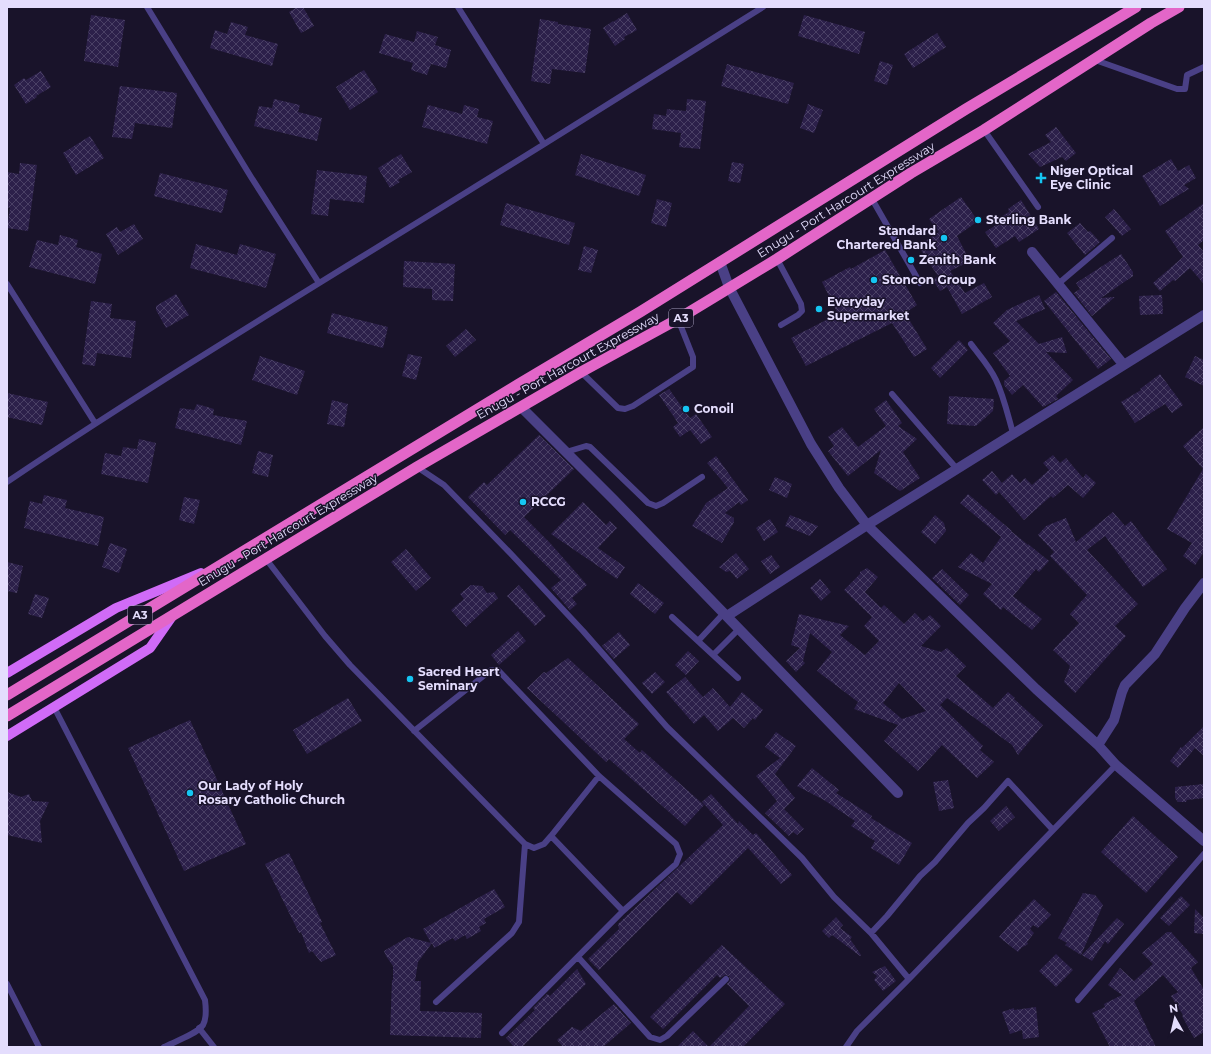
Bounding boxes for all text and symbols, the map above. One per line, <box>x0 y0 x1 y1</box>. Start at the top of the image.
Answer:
street label: Enugu - Port Harcourt Expressway <box>754 138 938 261</box>
place label: Niger Optical Eye Clinic <box>1050 163 1133 192</box>
marker: Niger Optical Eye Clinic <box>1035 172 1047 184</box>
place label: Sterling Bank <box>986 212 1072 227</box>
marker: Sterling Bank <box>973 215 983 225</box>
place label: Standard Chartered Bank <box>837 223 936 252</box>
marker: Standard Chartered Bank <box>939 233 949 243</box>
place label: Zenith Bank <box>919 252 996 267</box>
marker: Zenith Bank <box>906 255 916 265</box>
place label: Stoncon Group <box>882 272 976 287</box>
marker: Stoncon Group <box>869 275 879 285</box>
place label: Everyday Supermarket <box>827 294 910 323</box>
marker: Everyday Supermarket <box>814 304 824 314</box>
street label: Enugu - Port Harcourt Expressway <box>474 309 662 422</box>
road number: A3 <box>669 309 693 327</box>
place label: Conoil <box>694 401 734 416</box>
marker: Conoil <box>681 404 691 414</box>
street label: Enugu - Port Harcourt Expressway <box>195 470 381 589</box>
place label: RCCG <box>531 494 566 509</box>
marker: RCCG <box>518 497 528 507</box>
road number: A3 <box>128 606 152 624</box>
place label: Sacred Heart Seminary <box>418 664 500 693</box>
marker: Sacred Heart Seminary <box>405 674 415 684</box>
place label: Our Lady of Holy Rosary Catholic Church <box>198 778 345 807</box>
marker: Our Lady of Holy Rosary Catholic Church <box>185 788 195 798</box>
north arrow <box>1155 998 1195 1038</box>
text: N <box>1168 1001 1179 1016</box>

